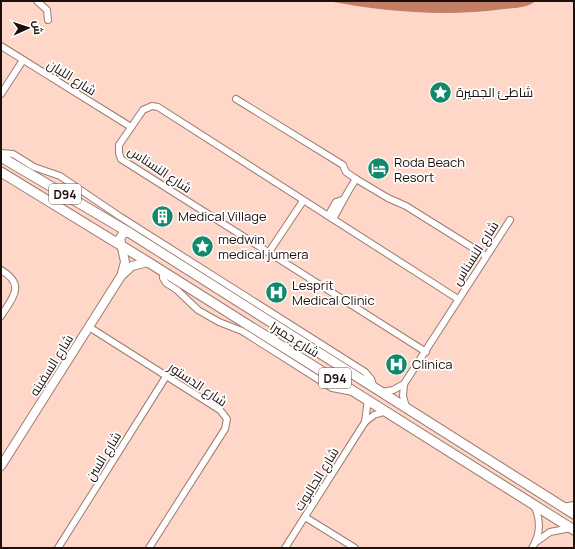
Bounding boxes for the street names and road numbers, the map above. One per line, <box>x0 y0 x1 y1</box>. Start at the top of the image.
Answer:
street label: شارع الليان <box>44 55 100 99</box>
street label: شارع النسناس <box>125 141 195 197</box>
road number: D94 <box>49 184 81 204</box>
street label: شارع النسناس <box>448 217 502 289</box>
street label: شارع جميرا <box>267 317 323 361</box>
street label: شارع السفينه <box>25 331 77 399</box>
street label: شارع الدستور <box>164 357 231 410</box>
road number: D94 <box>319 368 351 388</box>
street label: شارع السن <box>81 428 125 484</box>
street label: شارع الجالبوت <box>289 444 343 514</box>

